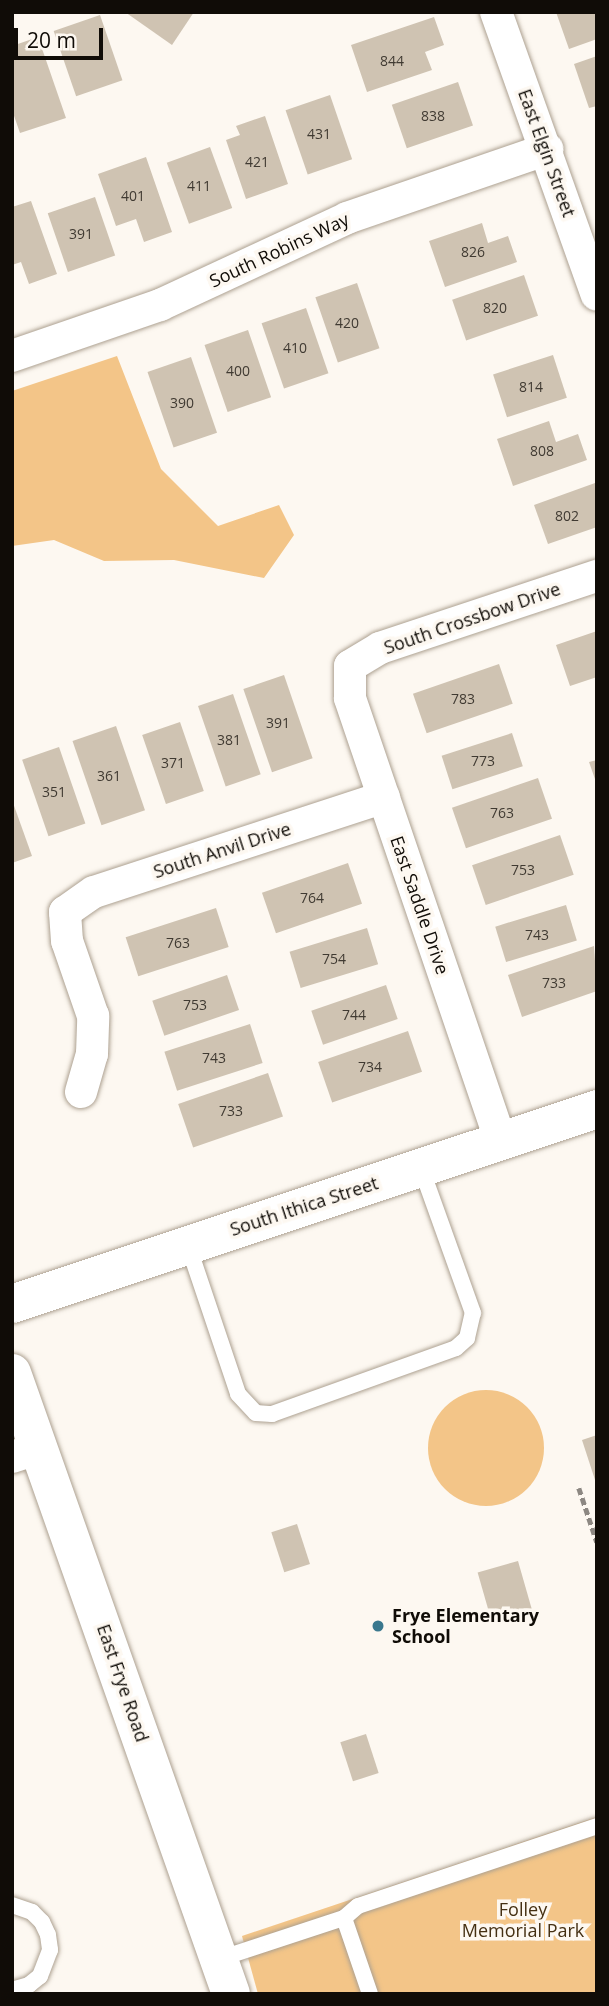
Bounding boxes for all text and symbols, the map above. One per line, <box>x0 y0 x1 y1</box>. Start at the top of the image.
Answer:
scale bar <box>18 14 107 58</box>
text: 20 m <box>27 26 76 54</box>
house number: 844 <box>380 53 404 69</box>
street label: East Elgin Street <box>514 86 580 220</box>
house number: 838 <box>421 108 445 124</box>
house number: 431 <box>307 126 331 142</box>
house number: 421 <box>245 154 269 170</box>
house number: 411 <box>187 178 211 194</box>
house number: 401 <box>121 188 145 204</box>
street label: South Robins Way <box>206 208 352 292</box>
house number: 391 <box>69 226 93 242</box>
house number: 826 <box>461 244 485 260</box>
house number: 820 <box>483 300 507 316</box>
house number: 420 <box>335 315 359 331</box>
house number: 410 <box>283 340 307 356</box>
house number: 400 <box>226 363 250 379</box>
house number: 814 <box>519 379 543 395</box>
house number: 390 <box>170 395 194 411</box>
house number: 808 <box>530 443 554 459</box>
house number: 802 <box>555 508 579 524</box>
street label: South Crossbow Drive <box>381 578 563 658</box>
house number: 783 <box>451 691 475 707</box>
house number: 391 <box>266 715 290 731</box>
house number: 381 <box>217 732 241 748</box>
house number: 773 <box>471 753 495 769</box>
house number: 371 <box>161 755 185 771</box>
house number: 361 <box>97 768 121 784</box>
house number: 351 <box>42 784 66 800</box>
house number: 763 <box>490 805 514 821</box>
street label: South Anvil Drive <box>151 818 293 882</box>
street label: East Saddle Drive <box>386 833 454 977</box>
house number: 753 <box>511 862 535 878</box>
house number: 764 <box>300 890 324 906</box>
house number: 743 <box>525 927 549 943</box>
house number: 763 <box>166 935 190 951</box>
house number: 754 <box>322 951 346 967</box>
house number: 733 <box>542 975 566 991</box>
house number: 753 <box>183 997 207 1013</box>
house number: 744 <box>342 1007 366 1023</box>
house number: 743 <box>202 1050 226 1066</box>
house number: 734 <box>358 1059 382 1075</box>
house number: 733 <box>219 1103 243 1119</box>
street label: South Ithica Street <box>227 1172 381 1240</box>
place label: Frye Elementary School <box>392 1605 539 1648</box>
marker: Frye Elementary School <box>370 1618 386 1634</box>
street label: East Frye Road <box>93 1621 153 1745</box>
park label: Folley Memorial Park <box>462 1899 584 1941</box>

